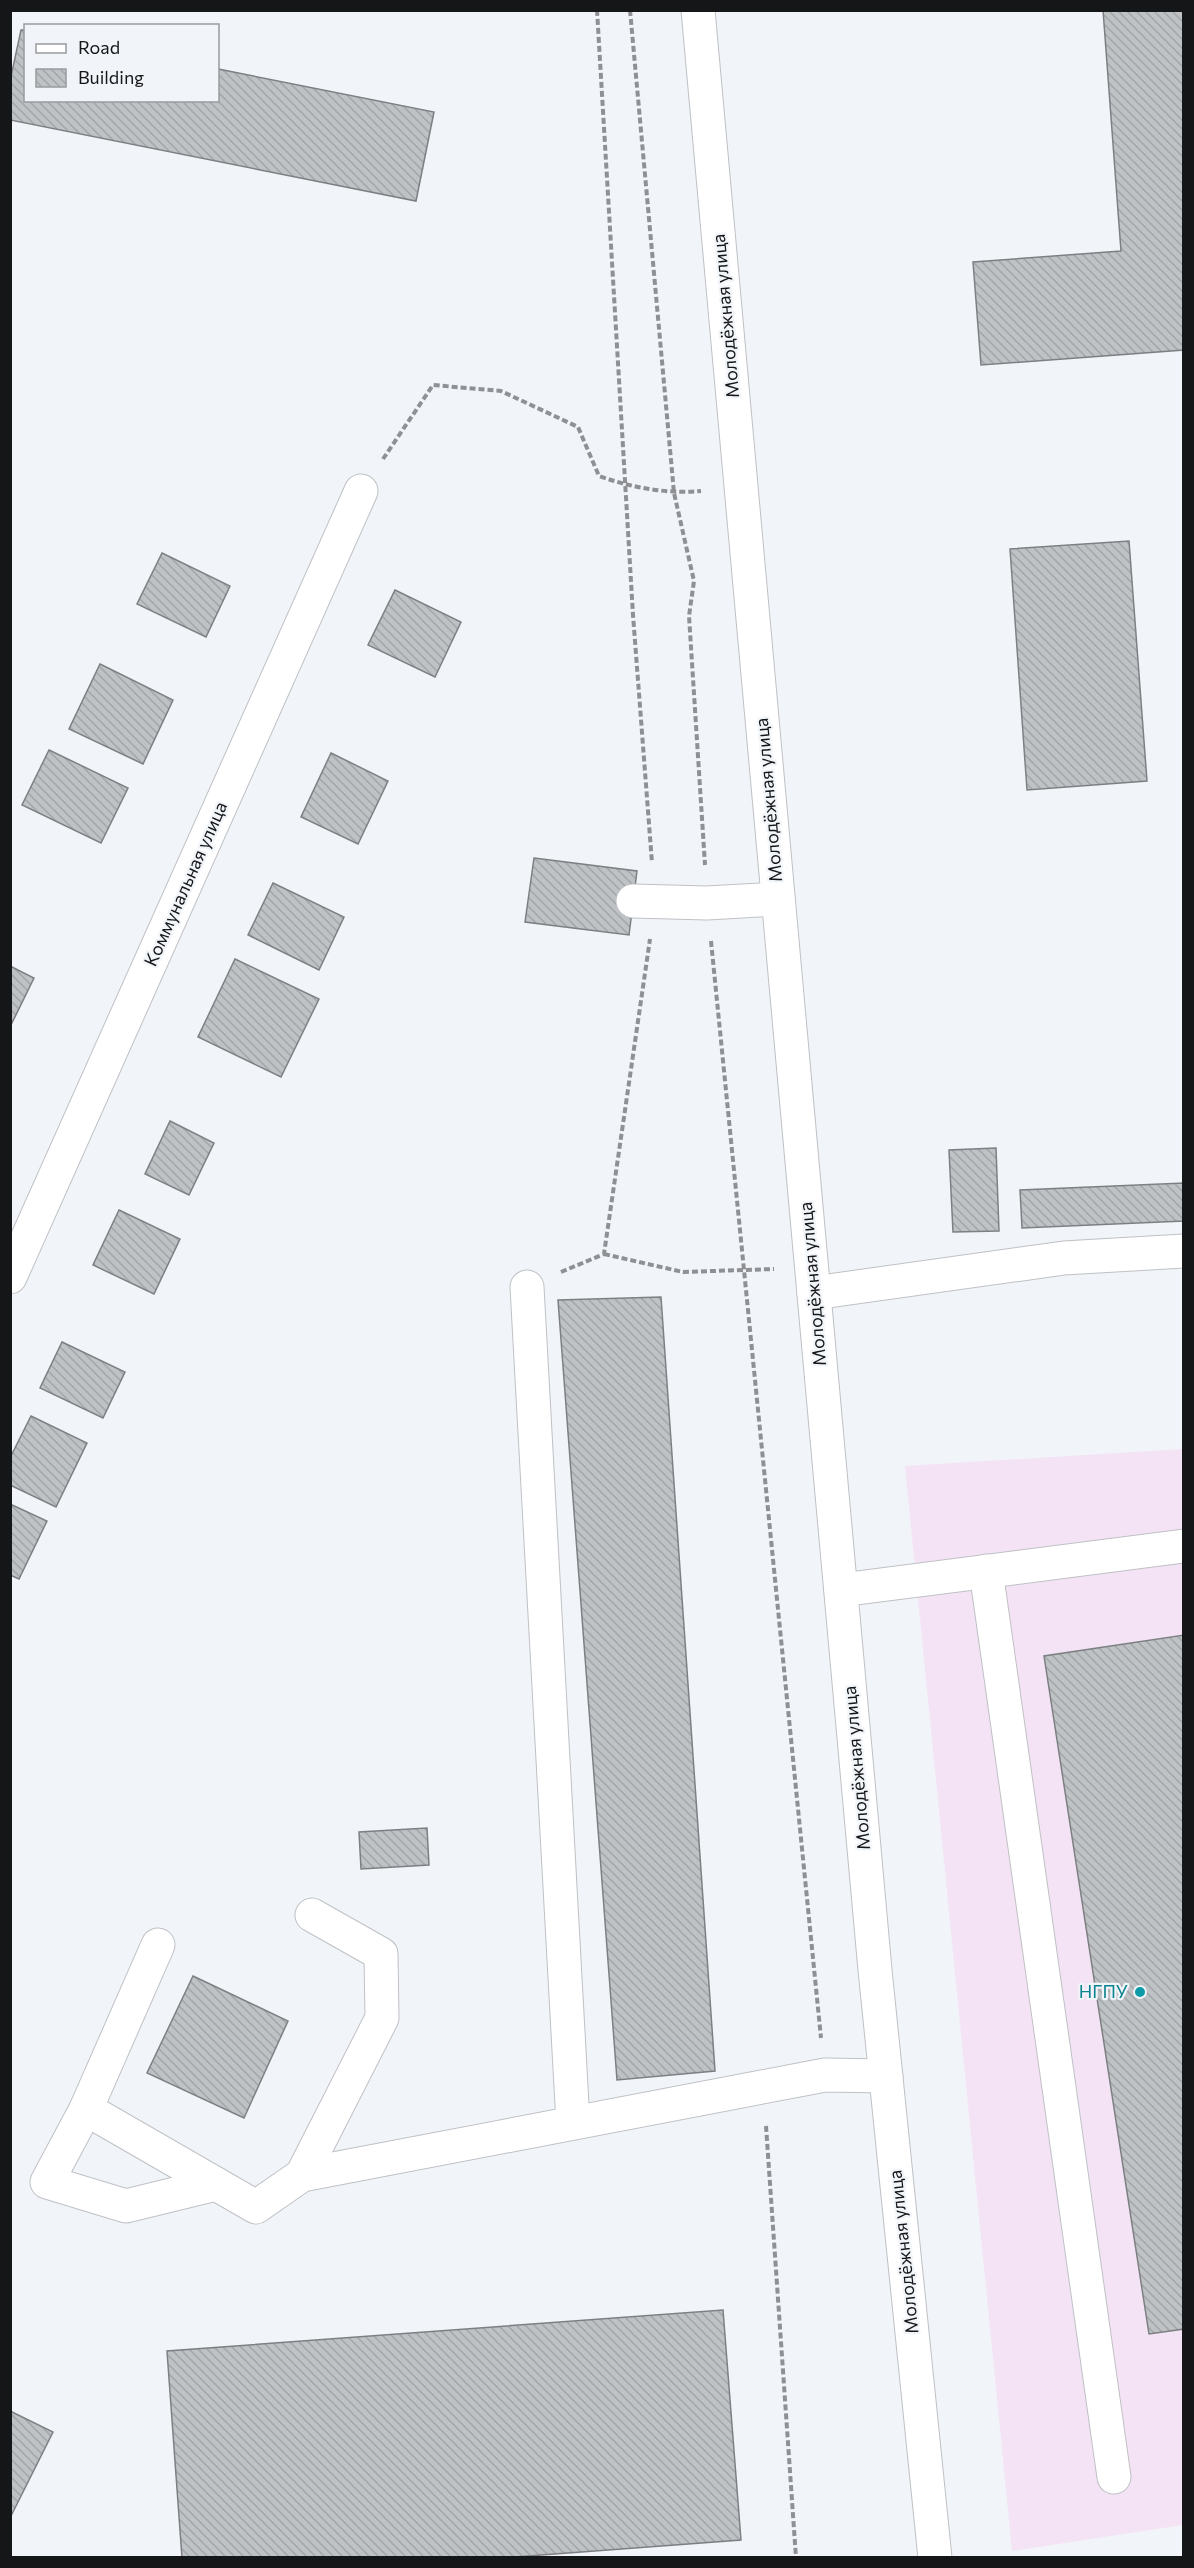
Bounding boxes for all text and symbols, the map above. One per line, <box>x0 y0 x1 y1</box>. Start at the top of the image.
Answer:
legend <box>24 24 219 102</box>
text: Road <box>78 36 120 58</box>
text: Building <box>78 66 144 88</box>
street label: Молодёжная улица <box>707 233 743 399</box>
street label: Молодёжная улица <box>750 717 786 883</box>
street label: Коммунальная улица <box>139 798 231 969</box>
street label: Молодёжная улица <box>794 1201 830 1367</box>
street label: Молодёжная улица <box>838 1685 874 1851</box>
place label: НГПУ <box>1079 1980 1128 2002</box>
marker: НГПУ <box>1133 1985 1147 1999</box>
street label: Молодёжная улица <box>883 2169 923 2335</box>

